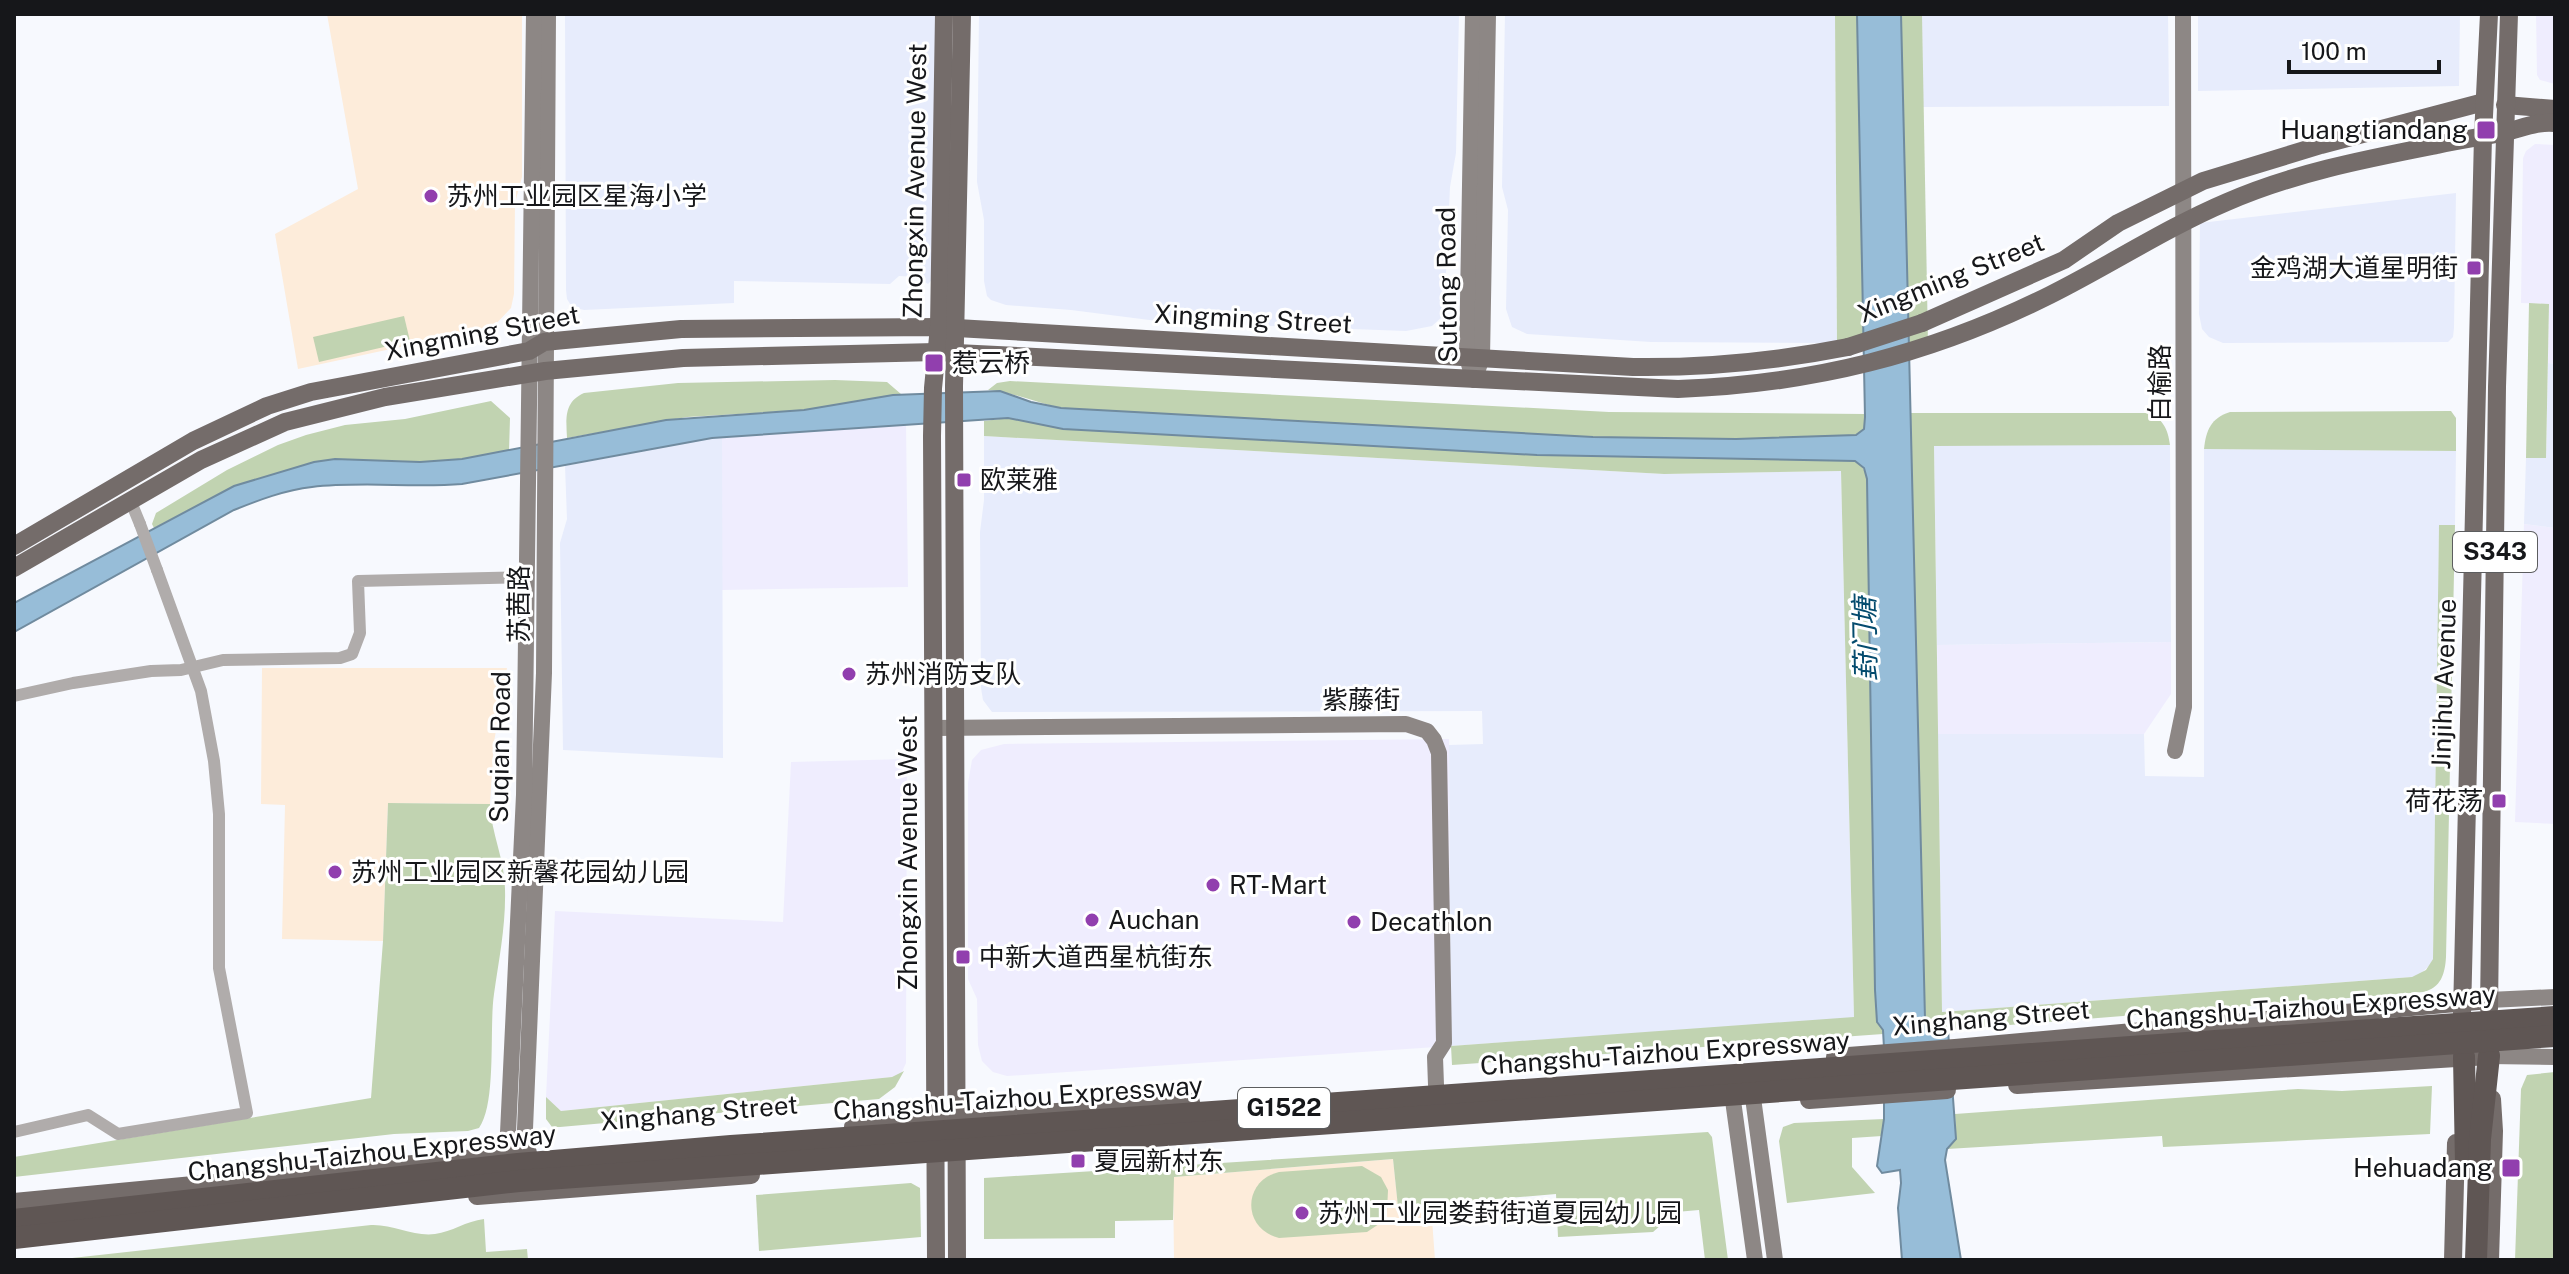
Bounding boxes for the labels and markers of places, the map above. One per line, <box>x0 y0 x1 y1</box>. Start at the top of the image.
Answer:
place label: Huangtiandang <box>2280 114 2468 145</box>
marker: Huangtiandang <box>2475 119 2497 141</box>
place label: 苏州工业园区星海小学 <box>447 180 707 211</box>
marker: 苏州工业园区星海小学 <box>422 187 440 205</box>
place label: 金鸡湖大道星明街 <box>2250 252 2458 283</box>
marker: 金鸡湖大道星明街 <box>2465 259 2483 277</box>
place label: 惹云桥 <box>952 347 1030 378</box>
marker: 惹云桥 <box>923 352 945 374</box>
place label: 欧莱雅 <box>980 464 1058 495</box>
marker: 欧莱雅 <box>955 471 973 489</box>
place label: 苏州消防支队 <box>865 658 1021 689</box>
marker: 苏州消防支队 <box>840 665 858 683</box>
place label: 荷花荡 <box>2405 785 2483 816</box>
marker: 荷花荡 <box>2490 792 2508 810</box>
place label: 苏州工业园区新馨花园幼儿园 <box>351 856 689 887</box>
marker: 苏州工业园区新馨花园幼儿园 <box>326 863 344 881</box>
place label: RT-Mart <box>1229 869 1327 900</box>
marker: RT-Mart <box>1204 876 1222 894</box>
place label: Auchan <box>1108 904 1200 935</box>
place label: Decathlon <box>1370 906 1493 937</box>
marker: Auchan <box>1083 911 1101 929</box>
marker: Decathlon <box>1345 913 1363 931</box>
place label: 中新大道西星杭街东 <box>979 941 1213 972</box>
marker: 中新大道西星杭街东 <box>954 948 972 966</box>
place label: 夏园新村东 <box>1094 1145 1224 1176</box>
marker: 夏园新村东 <box>1069 1152 1087 1170</box>
place label: Hehuadang <box>2353 1152 2493 1183</box>
marker: Hehuadang <box>2500 1157 2522 1179</box>
place label: 苏州工业园娄葑街道夏园幼儿园 <box>1318 1197 1682 1228</box>
marker: 苏州工业园娄葑街道夏园幼儿园 <box>1293 1204 1311 1222</box>

